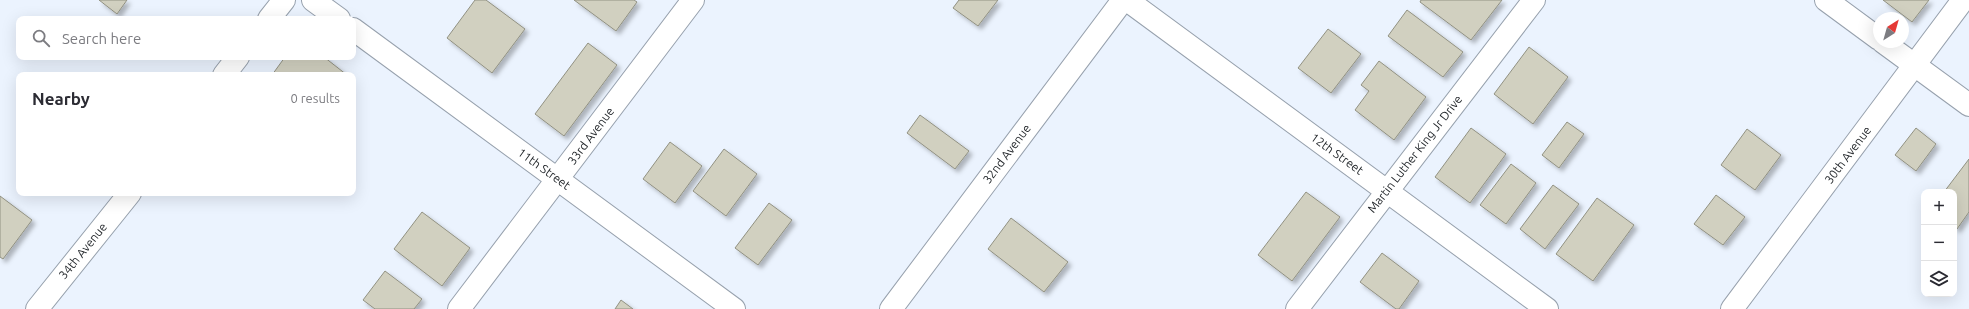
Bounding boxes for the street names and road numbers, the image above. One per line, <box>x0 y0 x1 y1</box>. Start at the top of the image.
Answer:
street label: Martin Luther King Jr Drive <box>1365 92 1464 215</box>
street label: 33rd Avenue <box>565 105 616 167</box>
street label: 32nd Avenue <box>980 122 1033 186</box>
street label: 30th Avenue <box>1822 124 1873 186</box>
street label: 12th Street <box>1309 130 1366 177</box>
street label: 11th Street <box>516 145 573 192</box>
street label: 34th Avenue <box>56 220 109 281</box>

